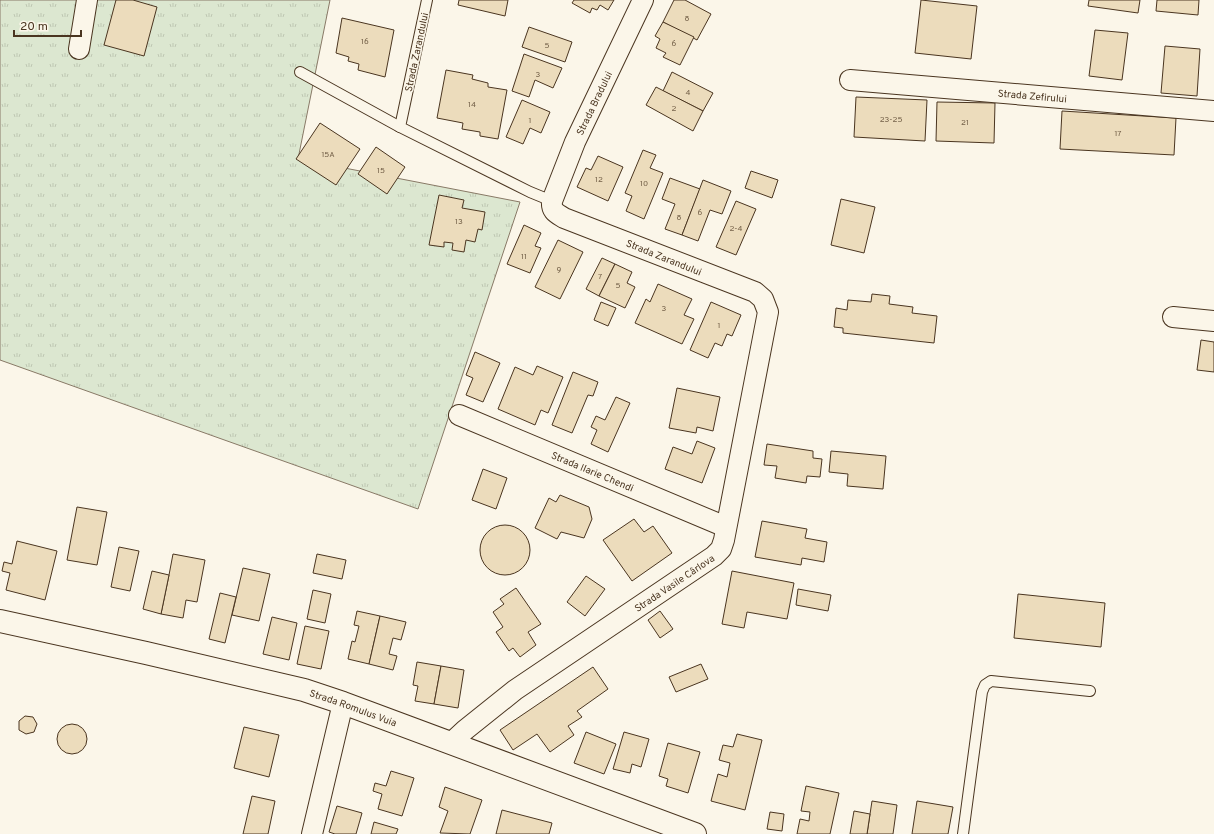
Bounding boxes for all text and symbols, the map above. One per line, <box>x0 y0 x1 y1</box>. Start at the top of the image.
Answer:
scale bar <box>14 12 81 38</box>
street label: Strada Zarandului <box>403 12 432 93</box>
house number: 8 <box>685 14 690 24</box>
text: 20 m <box>20 19 48 35</box>
house number: 16 <box>361 37 369 47</box>
house number: 6 <box>672 39 677 49</box>
house number: 5 <box>545 41 550 51</box>
house number: 3 <box>536 70 541 80</box>
street label: Strada Bradului <box>574 70 616 138</box>
house number: 4 <box>686 88 691 98</box>
street label: Strada Zefirului <box>997 88 1067 106</box>
house number: 14 <box>468 100 476 110</box>
house number: 2 <box>672 104 677 114</box>
house number: 23-25 <box>880 115 902 125</box>
house number: 1 <box>529 116 531 126</box>
house number: 21 <box>961 118 969 128</box>
house number: 17 <box>1114 129 1122 139</box>
house number: 15A <box>321 150 335 160</box>
house number: 15 <box>377 166 385 176</box>
house number: 12 <box>595 175 603 185</box>
house number: 10 <box>640 179 648 189</box>
house number: 6 <box>698 208 703 218</box>
house number: 8 <box>677 213 682 223</box>
house number: 13 <box>455 217 463 227</box>
house number: 2-4 <box>729 224 743 234</box>
street label: Strada Zarandului <box>624 237 703 279</box>
house number: 11 <box>521 252 527 262</box>
house number: 9 <box>557 265 562 275</box>
house number: 7 <box>598 272 602 282</box>
house number: 5 <box>616 281 621 291</box>
house number: 3 <box>662 304 667 314</box>
house number: 1 <box>718 321 720 331</box>
street label: Strada Ilarie Chendi <box>549 449 635 496</box>
street label: Strada Vasile Cârlova <box>632 552 718 616</box>
street label: Strada Romulus Vuia <box>307 687 398 730</box>

